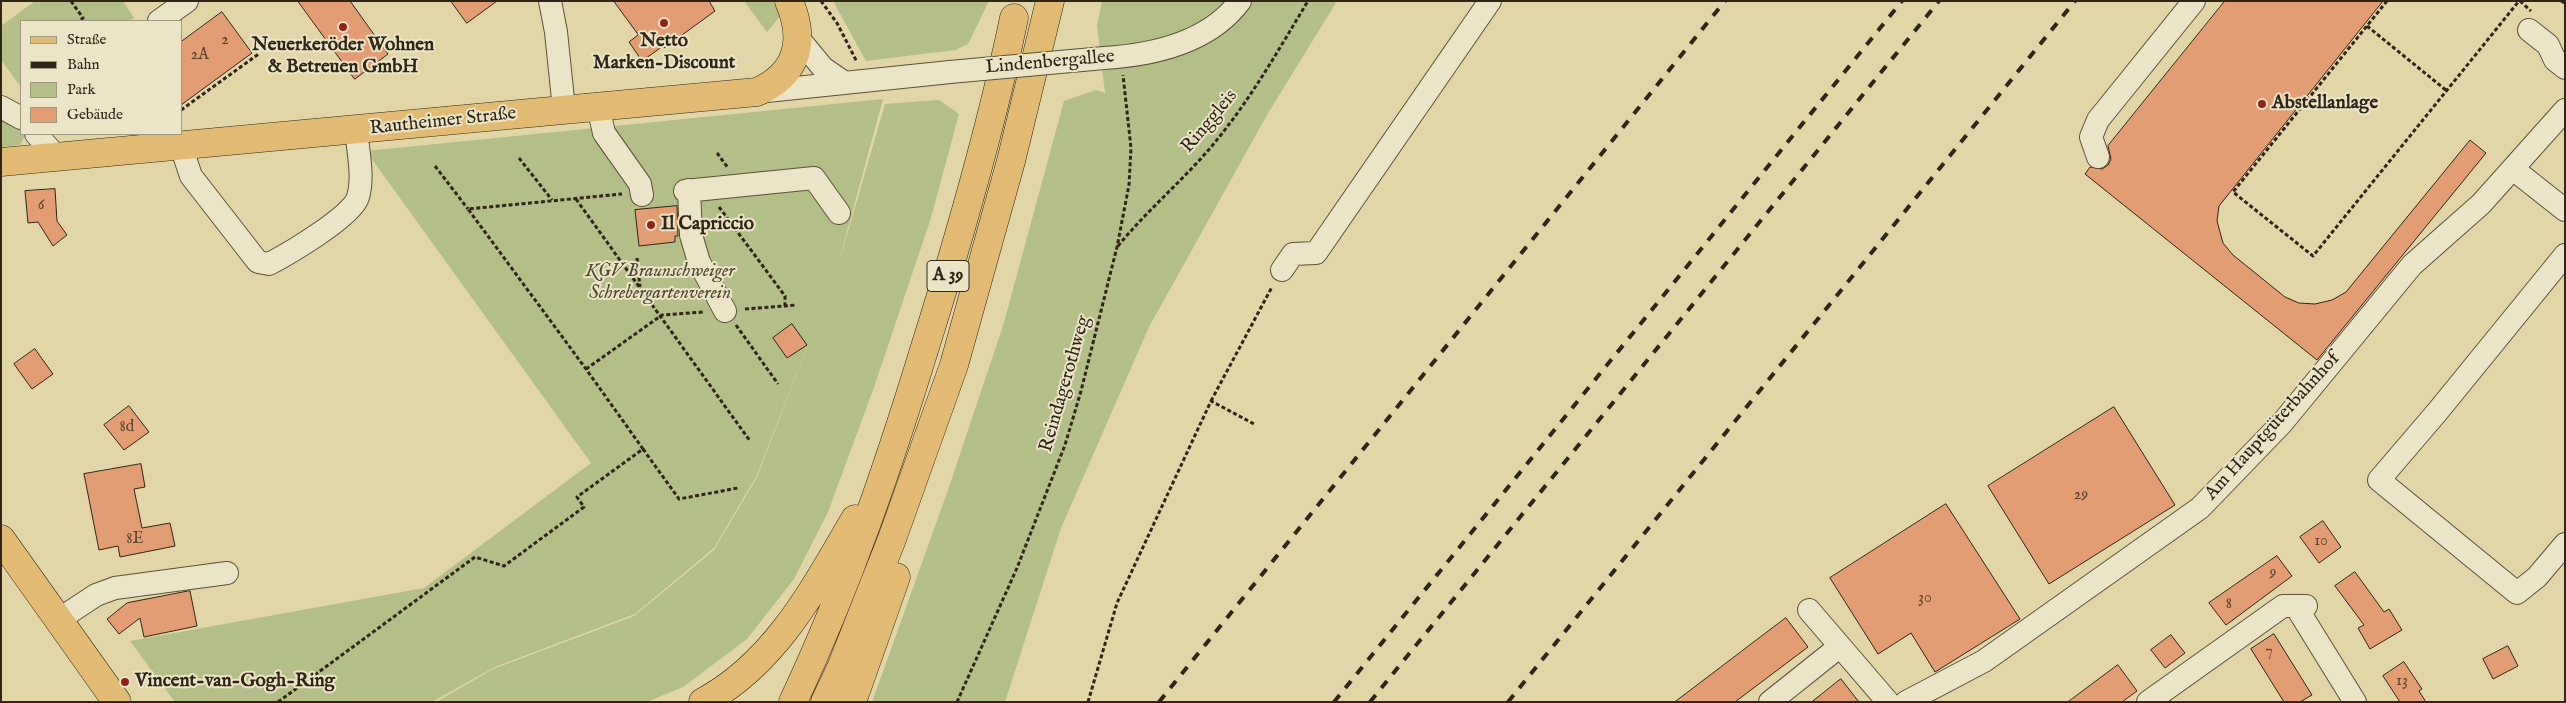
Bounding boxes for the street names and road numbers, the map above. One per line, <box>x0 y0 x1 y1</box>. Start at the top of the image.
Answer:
street label: Lindenbergallee <box>984 46 1116 80</box>
street label: Ringgleis <box>1177 86 1243 158</box>
street label: Rautheimer Straße <box>369 103 517 141</box>
road number: A 39 <box>927 260 969 292</box>
street label: Reindagerothweg <box>1036 313 1096 455</box>
street label: Am Hauptgüterbahnhof <box>2201 348 2345 506</box>

